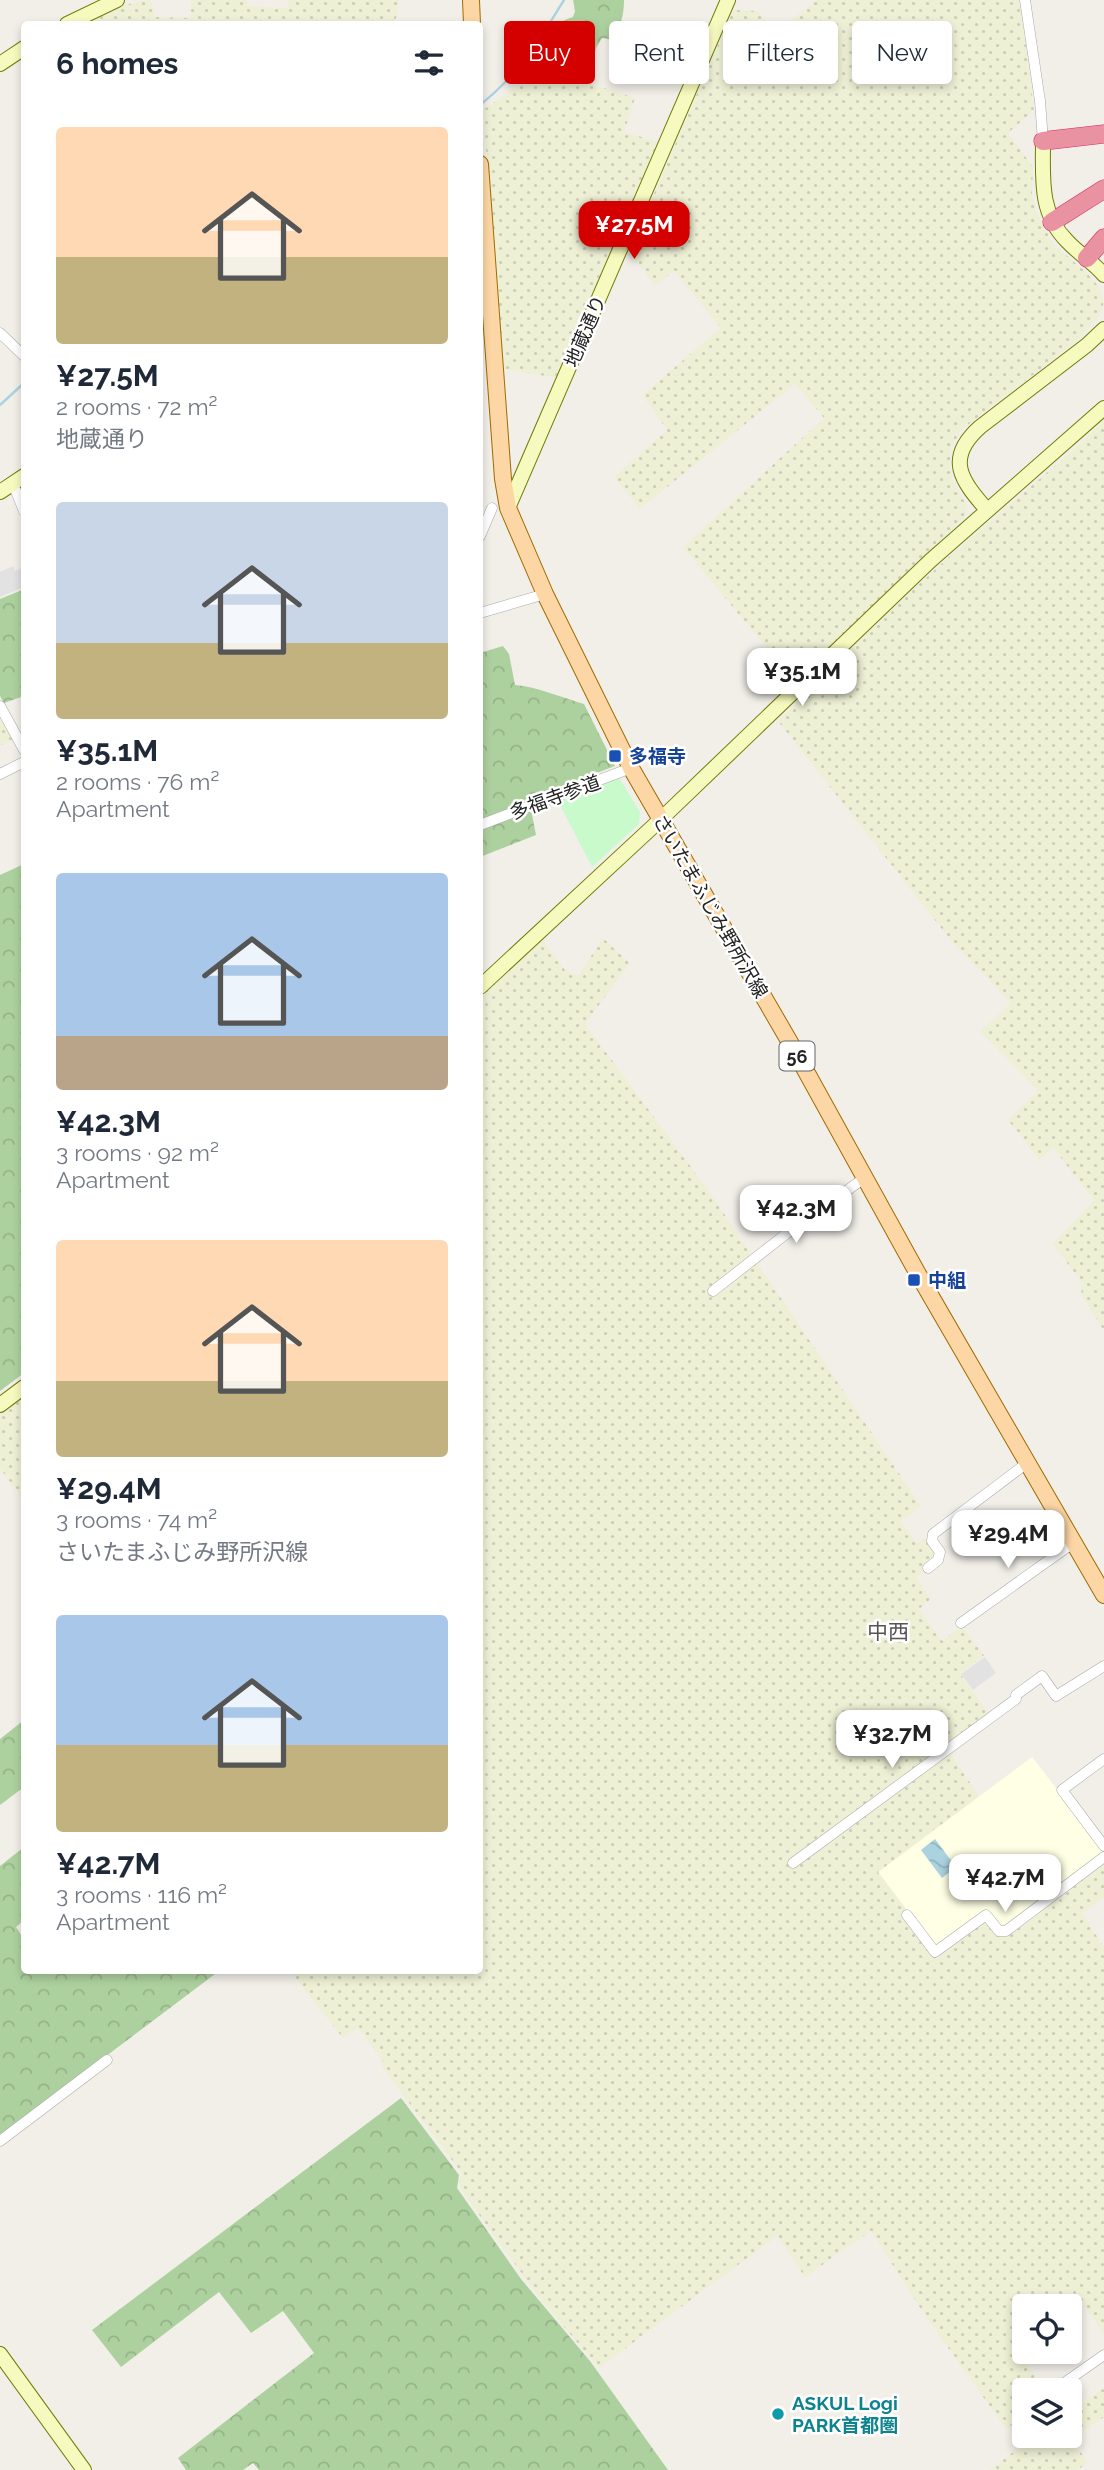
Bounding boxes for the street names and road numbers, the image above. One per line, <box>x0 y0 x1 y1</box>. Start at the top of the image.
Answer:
street label: 地蔵通り <box>560 292 610 370</box>
street label: 多福寺参道 <box>507 770 603 824</box>
street label: さいたまふじみ野所沢線 <box>649 810 773 1002</box>
road number: 56 <box>780 1042 814 1070</box>

